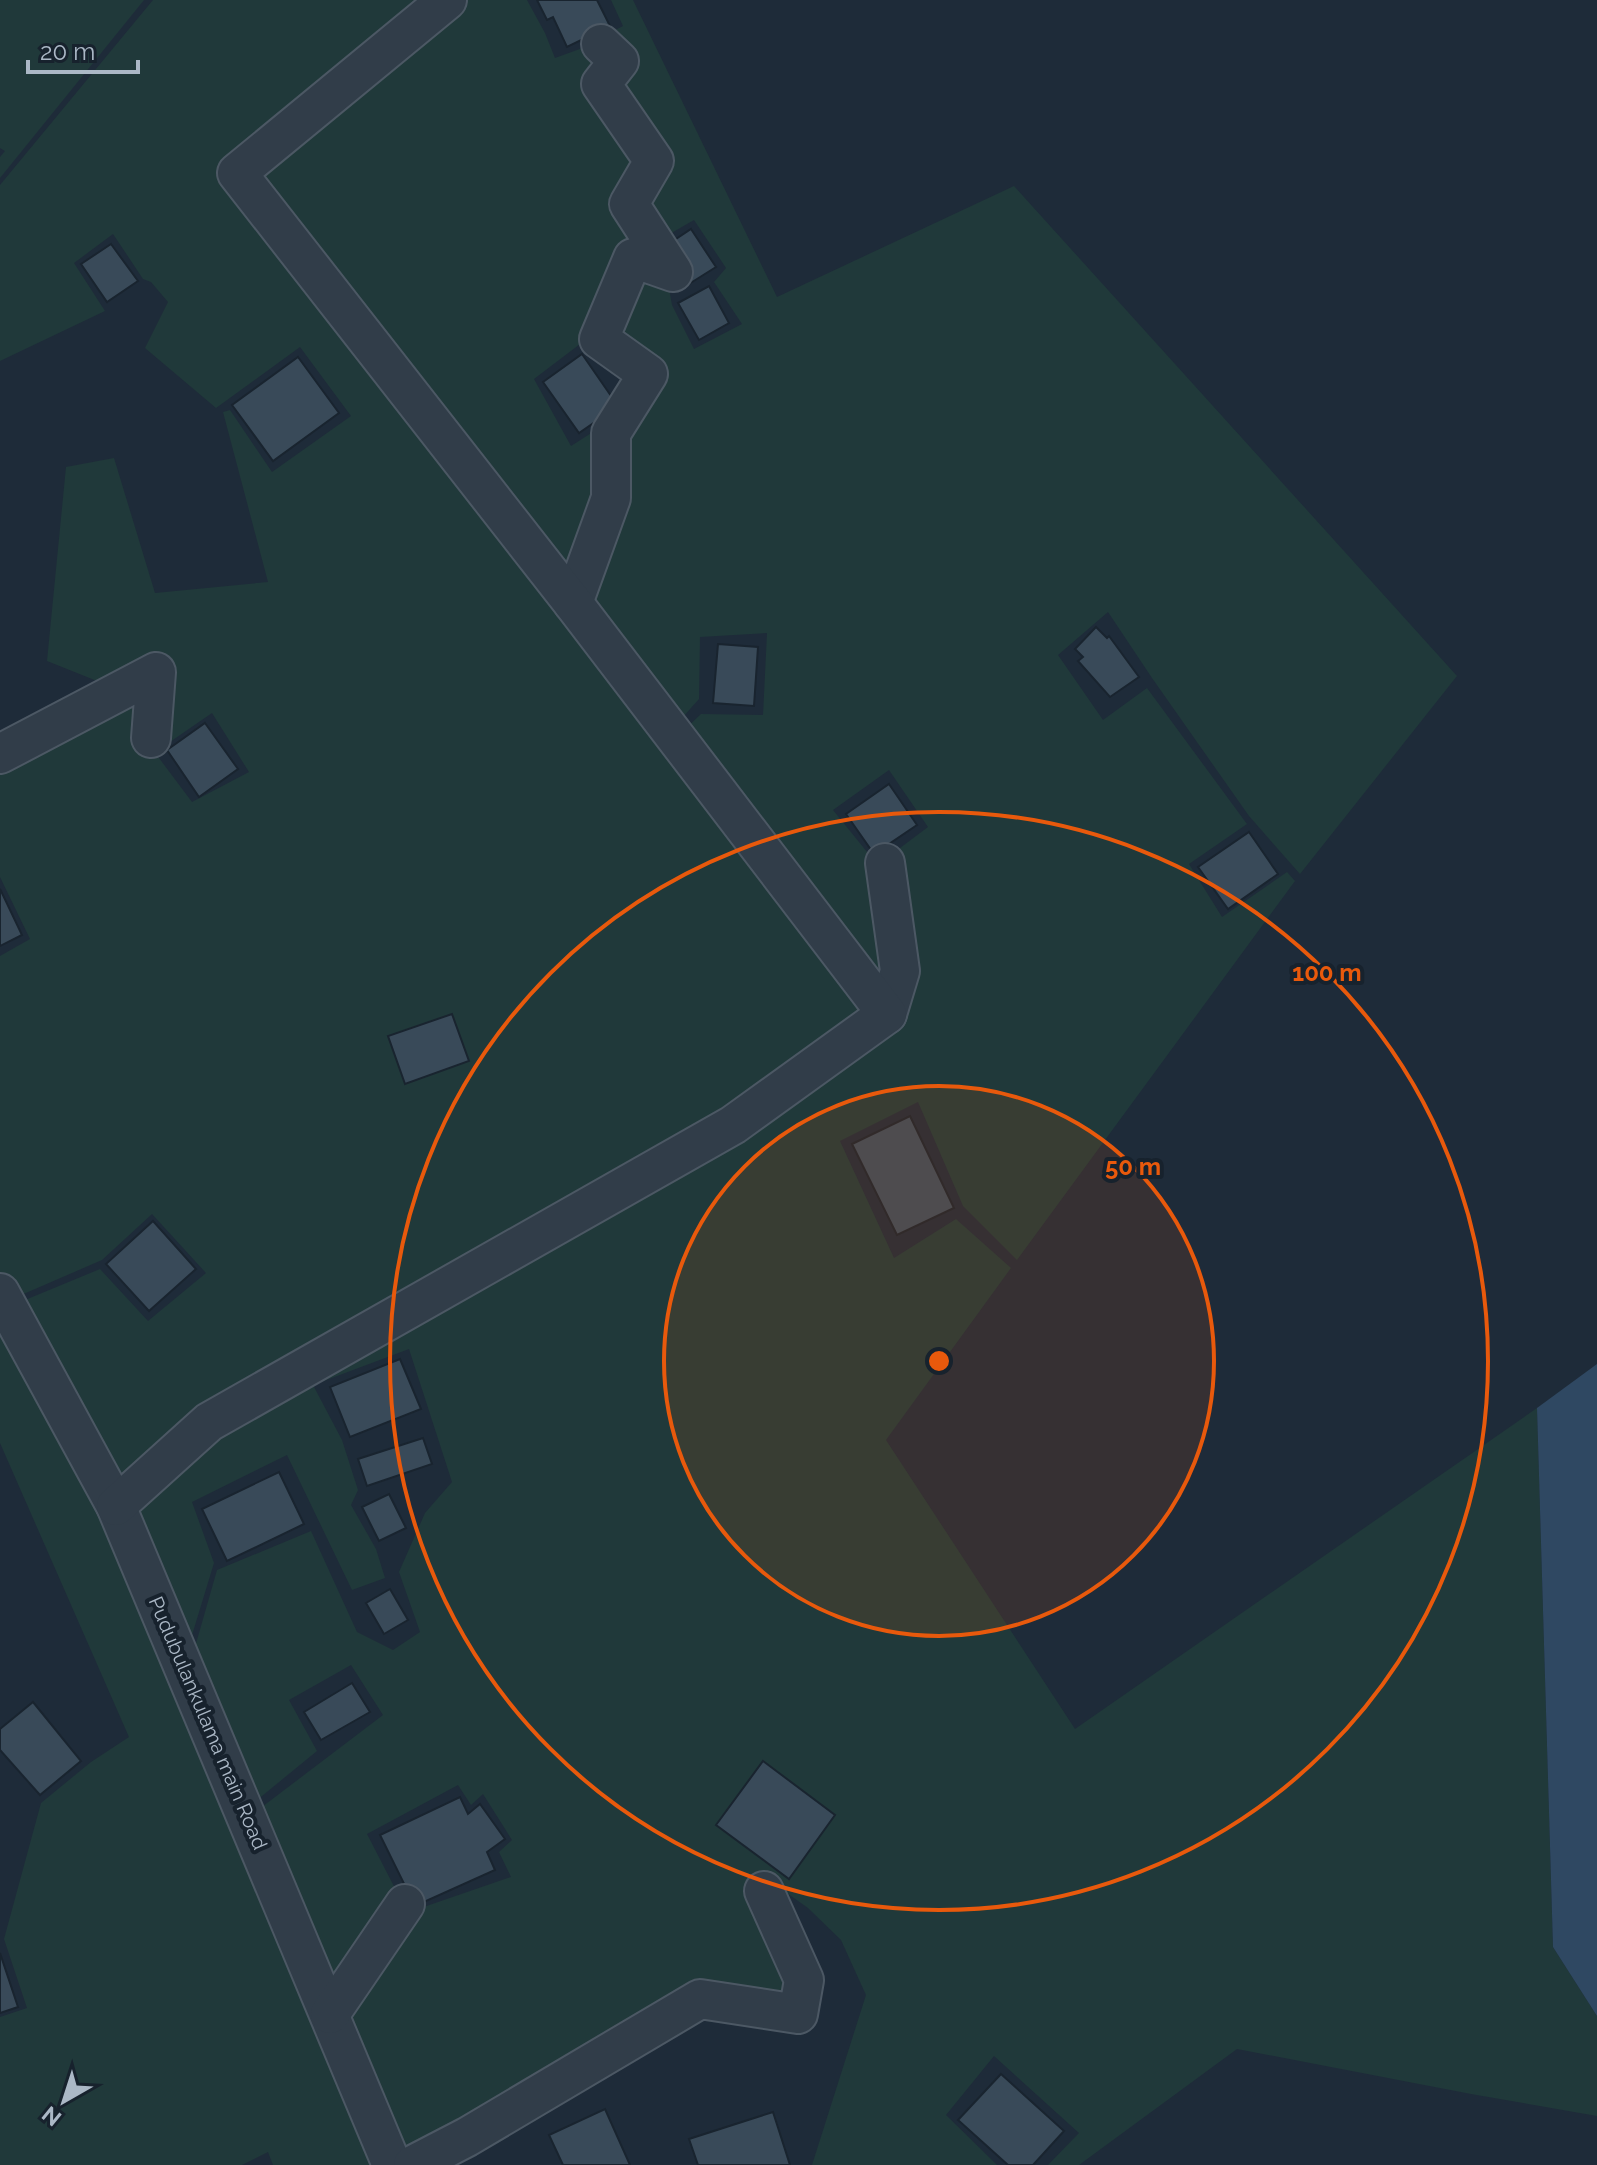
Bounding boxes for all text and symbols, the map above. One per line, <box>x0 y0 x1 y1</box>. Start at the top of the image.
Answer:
scale bar <box>28 24 138 74</box>
text: 20 m <box>40 37 95 66</box>
text: 100 m <box>1292 958 1362 987</box>
text: 50 m <box>1105 1152 1161 1181</box>
centre of rings <box>925 1347 953 1375</box>
street label: Pudubulankulama main Road <box>144 1593 272 1853</box>
north arrow <box>24 2061 104 2141</box>
text: N <box>37 2101 66 2132</box>

